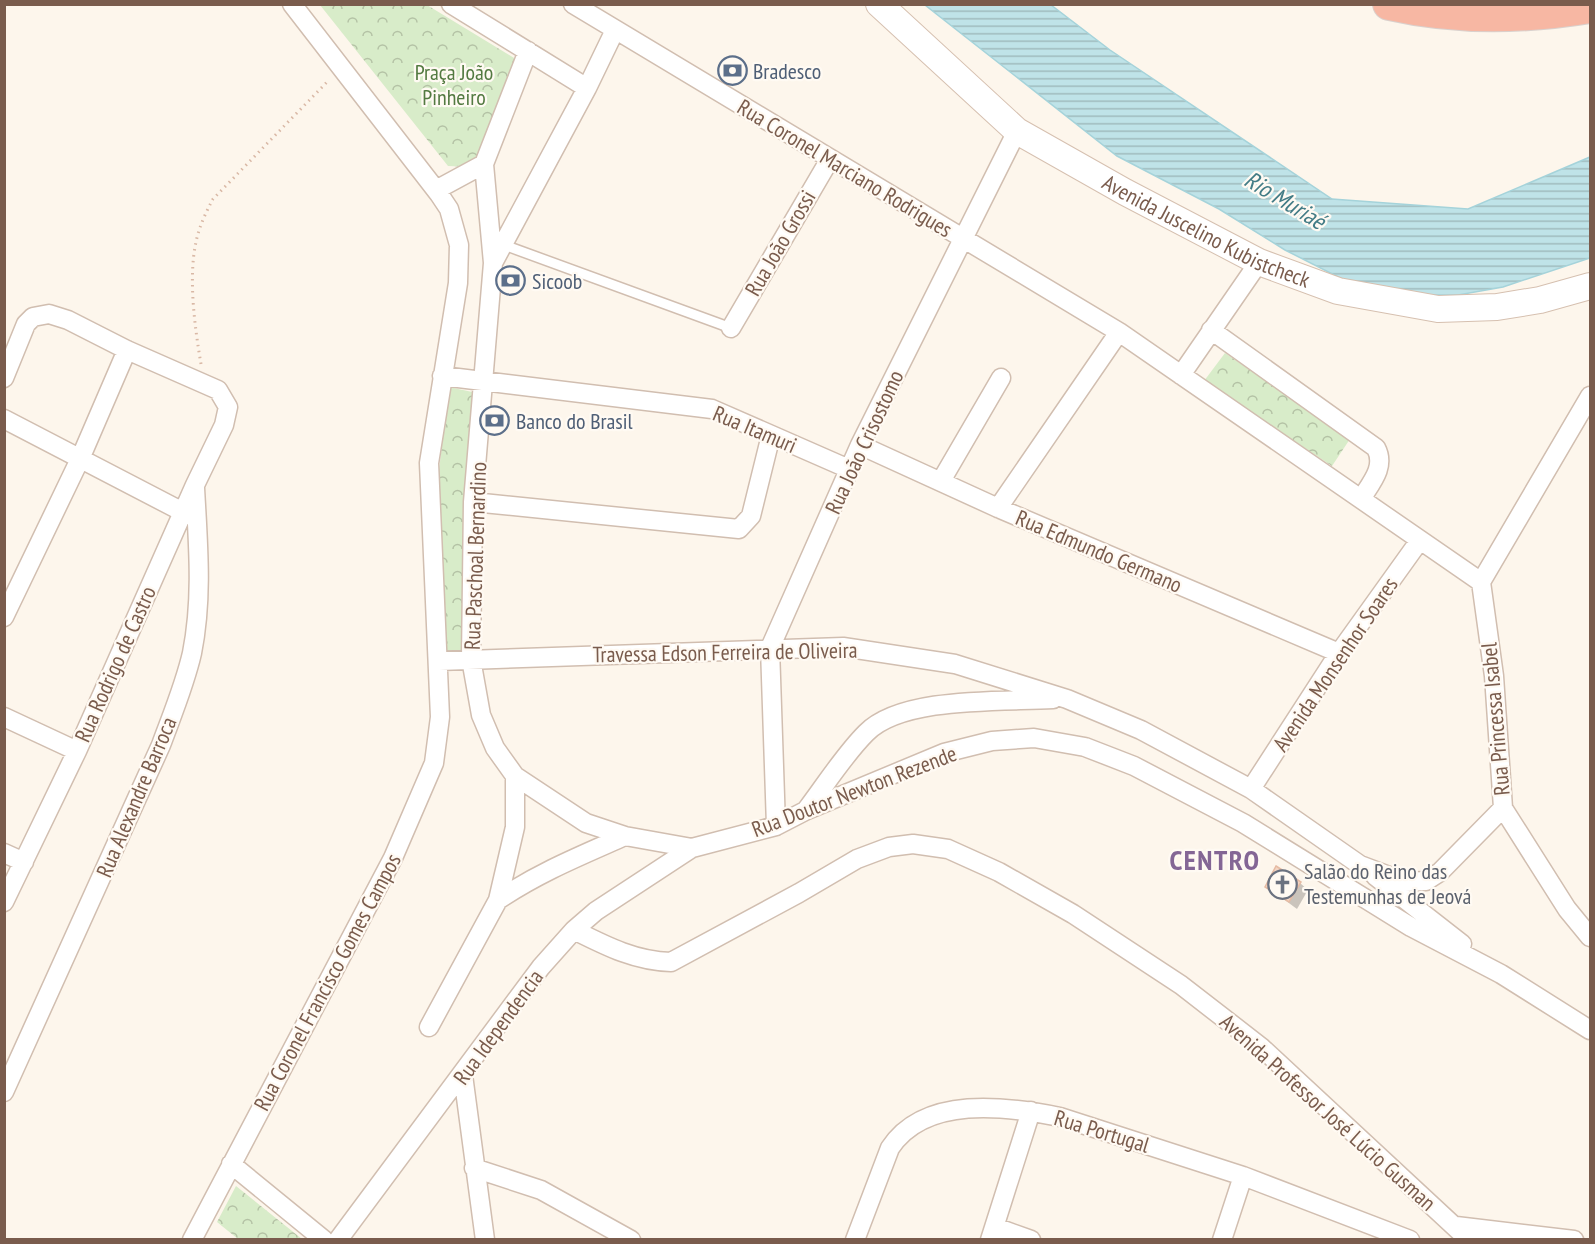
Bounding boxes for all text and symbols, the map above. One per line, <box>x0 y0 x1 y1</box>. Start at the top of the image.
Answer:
bank icon: Bradesco <box>716 55 748 87</box>
place label: Bradesco <box>753 57 821 85</box>
park label: Praça João Pinheiro <box>415 58 493 111</box>
street label: Rua Coronel Marciano Rodrigues <box>732 93 958 243</box>
water label: Rio Muriaé <box>1239 164 1333 237</box>
street label: Avenida Juscelino Kubistcheck <box>1098 168 1314 294</box>
street label: Rua João Grossi <box>739 185 821 301</box>
bank icon: Sicoob <box>495 265 527 297</box>
place label: Sicoob <box>532 267 582 295</box>
street label: Rua João Crisostomo <box>818 366 910 518</box>
street label: Rua Itamuri <box>709 399 801 459</box>
bank icon: Banco do Brasil <box>479 405 511 437</box>
place label: Banco do Brasil <box>516 407 634 435</box>
street label: Rua Paschoal Bernardino <box>458 461 492 651</box>
street label: Rua Edmundo Germano <box>1012 503 1186 599</box>
street label: Avenida Monsenhor Soares <box>1266 571 1404 757</box>
street label: Rua Rodrigo de Castro <box>68 582 162 746</box>
street label: Travessa Edson Ferreira de Oliveira <box>592 636 858 668</box>
street label: Rua Princessa Isabel <box>1474 641 1516 797</box>
street label: Rua Alexandre Barroca <box>90 713 182 881</box>
street label: Rua Doutor Newton Rezende <box>748 739 960 843</box>
district label: CENTRO <box>1169 841 1261 878</box>
street label: Rua Coronel Francisco Gomes Campos <box>247 849 407 1115</box>
place label: Salão do Reino das Testemunhas de Jeová <box>1304 857 1471 910</box>
church icon: Salão do Reino das Testemunhas de Jeová <box>1267 868 1299 900</box>
street label: Rua Idependencia <box>447 964 549 1090</box>
street label: Avenida Professor José Lúcio Gusman <box>1214 1008 1442 1216</box>
street label: Rua Portugal <box>1051 1103 1154 1159</box>

